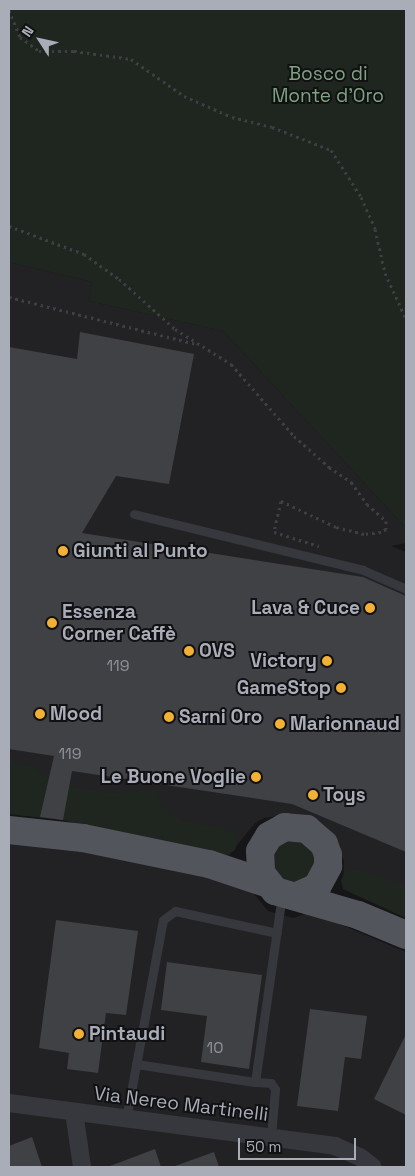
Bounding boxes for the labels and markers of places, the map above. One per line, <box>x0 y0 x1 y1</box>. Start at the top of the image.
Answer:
place label: Giunti al Punto <box>73 540 208 562</box>
marker: Giunti al Punto <box>57 545 69 557</box>
place label: Lava & Cuce <box>251 597 360 619</box>
place label: Essenza Corner Caffè <box>62 601 176 645</box>
marker: Lava & Cuce <box>364 602 376 614</box>
marker: Essenza Corner Caffè <box>46 617 58 629</box>
place label: OVS <box>199 640 235 662</box>
marker: OVS <box>183 645 195 657</box>
place label: Victory <box>250 650 317 672</box>
marker: Victory <box>321 655 333 667</box>
place label: GameStop <box>237 677 331 699</box>
marker: GameStop <box>335 682 347 694</box>
place label: Mood <box>50 703 102 725</box>
place label: Sarni Oro <box>179 706 262 728</box>
marker: Mood <box>34 708 46 720</box>
marker: Sarni Oro <box>163 711 175 723</box>
place label: Marionnaud <box>290 713 400 735</box>
marker: Marionnaud <box>274 718 286 730</box>
place label: Le Buone Voglie <box>100 766 246 788</box>
marker: Le Buone Voglie <box>250 771 262 783</box>
place label: Toys <box>323 784 366 806</box>
marker: Toys <box>307 789 319 801</box>
place label: Pintaudi <box>89 1023 165 1045</box>
marker: Pintaudi <box>73 1028 85 1040</box>

